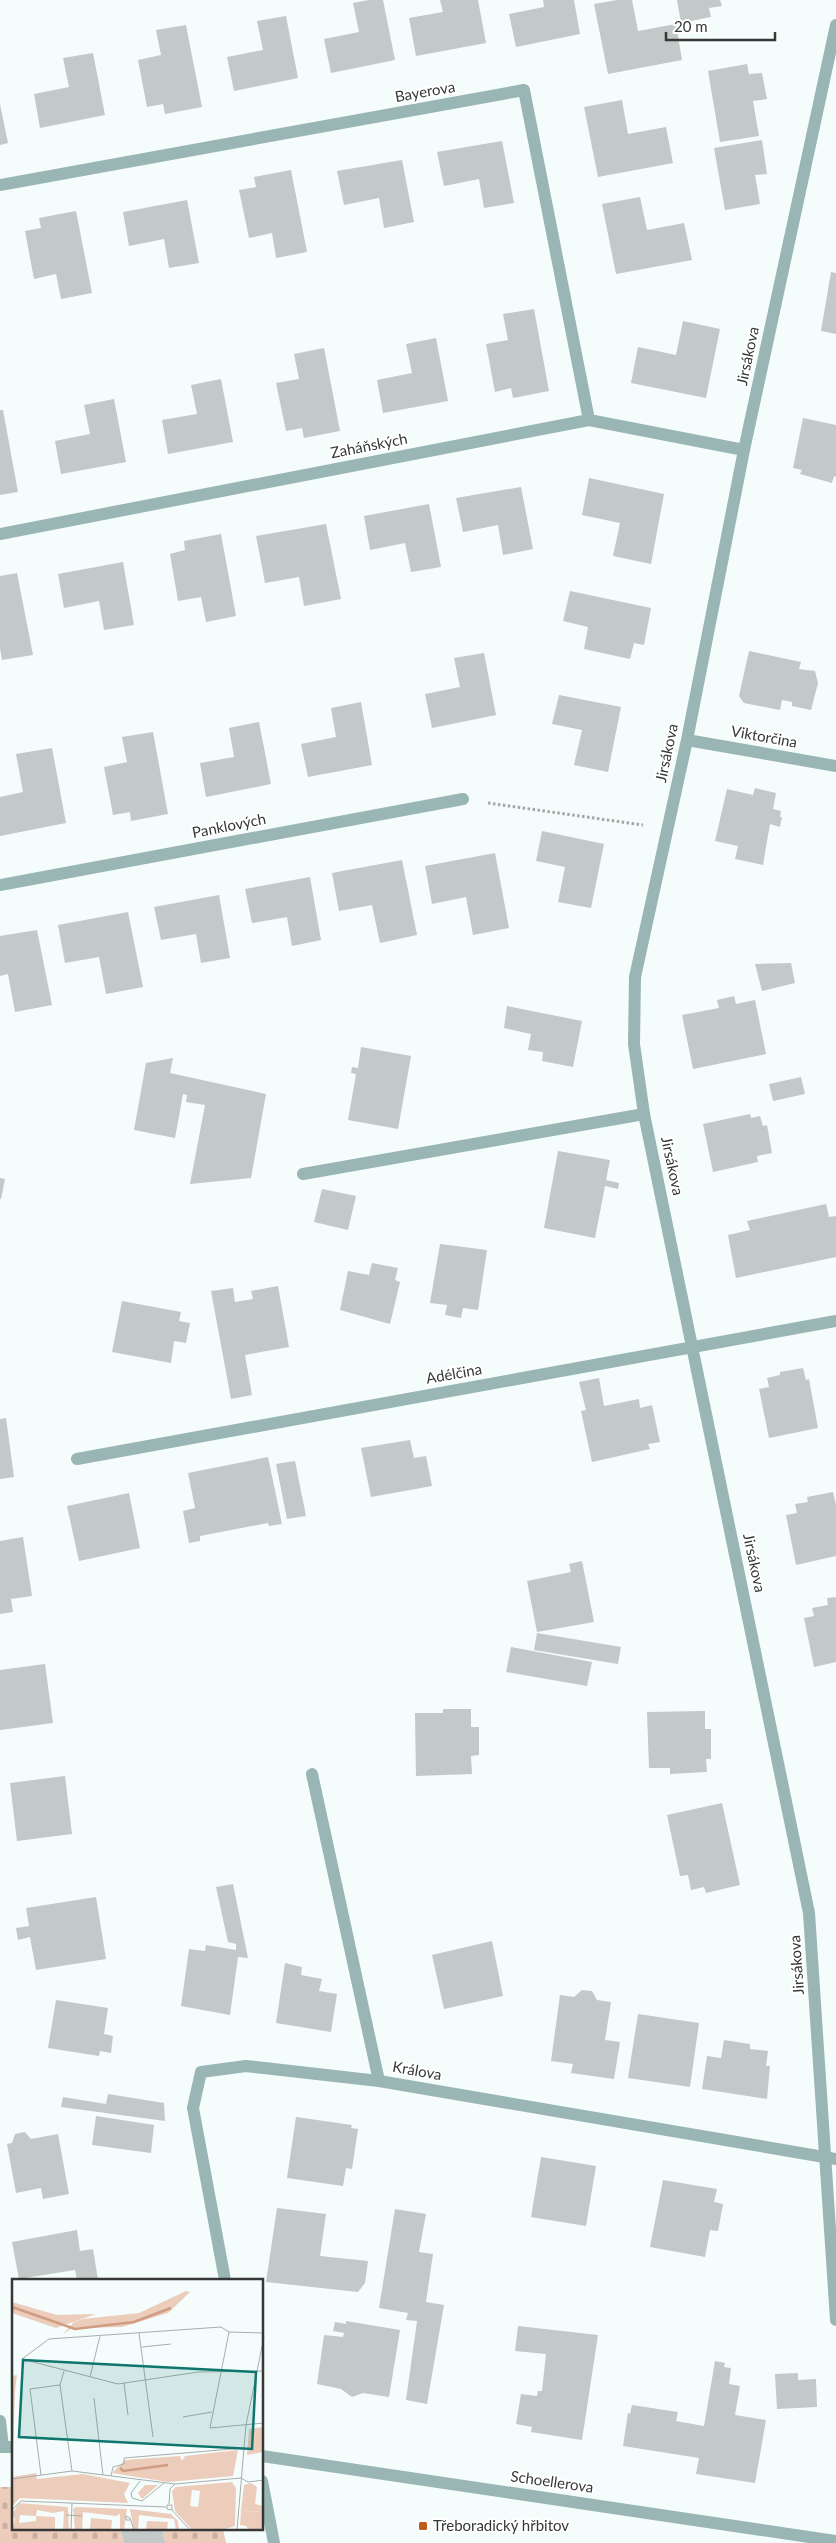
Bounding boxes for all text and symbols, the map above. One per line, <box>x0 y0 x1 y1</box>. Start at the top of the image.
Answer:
scale bar <box>666 10 775 42</box>
text: 20 m <box>674 17 708 35</box>
street label: Bayerova <box>393 77 456 105</box>
street label: Jirsákova <box>732 325 762 387</box>
street label: Zaháňských <box>329 429 409 461</box>
street label: Viktorčina <box>730 721 799 751</box>
street label: Jirsákova <box>651 722 681 784</box>
street label: Panklových <box>190 809 267 841</box>
street label: Jirsákova <box>658 1135 688 1197</box>
street label: Adélčina <box>424 1359 483 1387</box>
street label: Jirsákova <box>740 1532 770 1594</box>
street label: Jirsákova <box>785 1935 807 1995</box>
street label: Králova <box>391 2057 443 2083</box>
inset map <box>12 2279 264 2530</box>
street label: Schoellerova <box>510 2466 595 2496</box>
place label: Třeboradický hřbitov <box>433 2516 569 2534</box>
marker: Třeboradický hřbitov <box>417 2520 429 2532</box>

